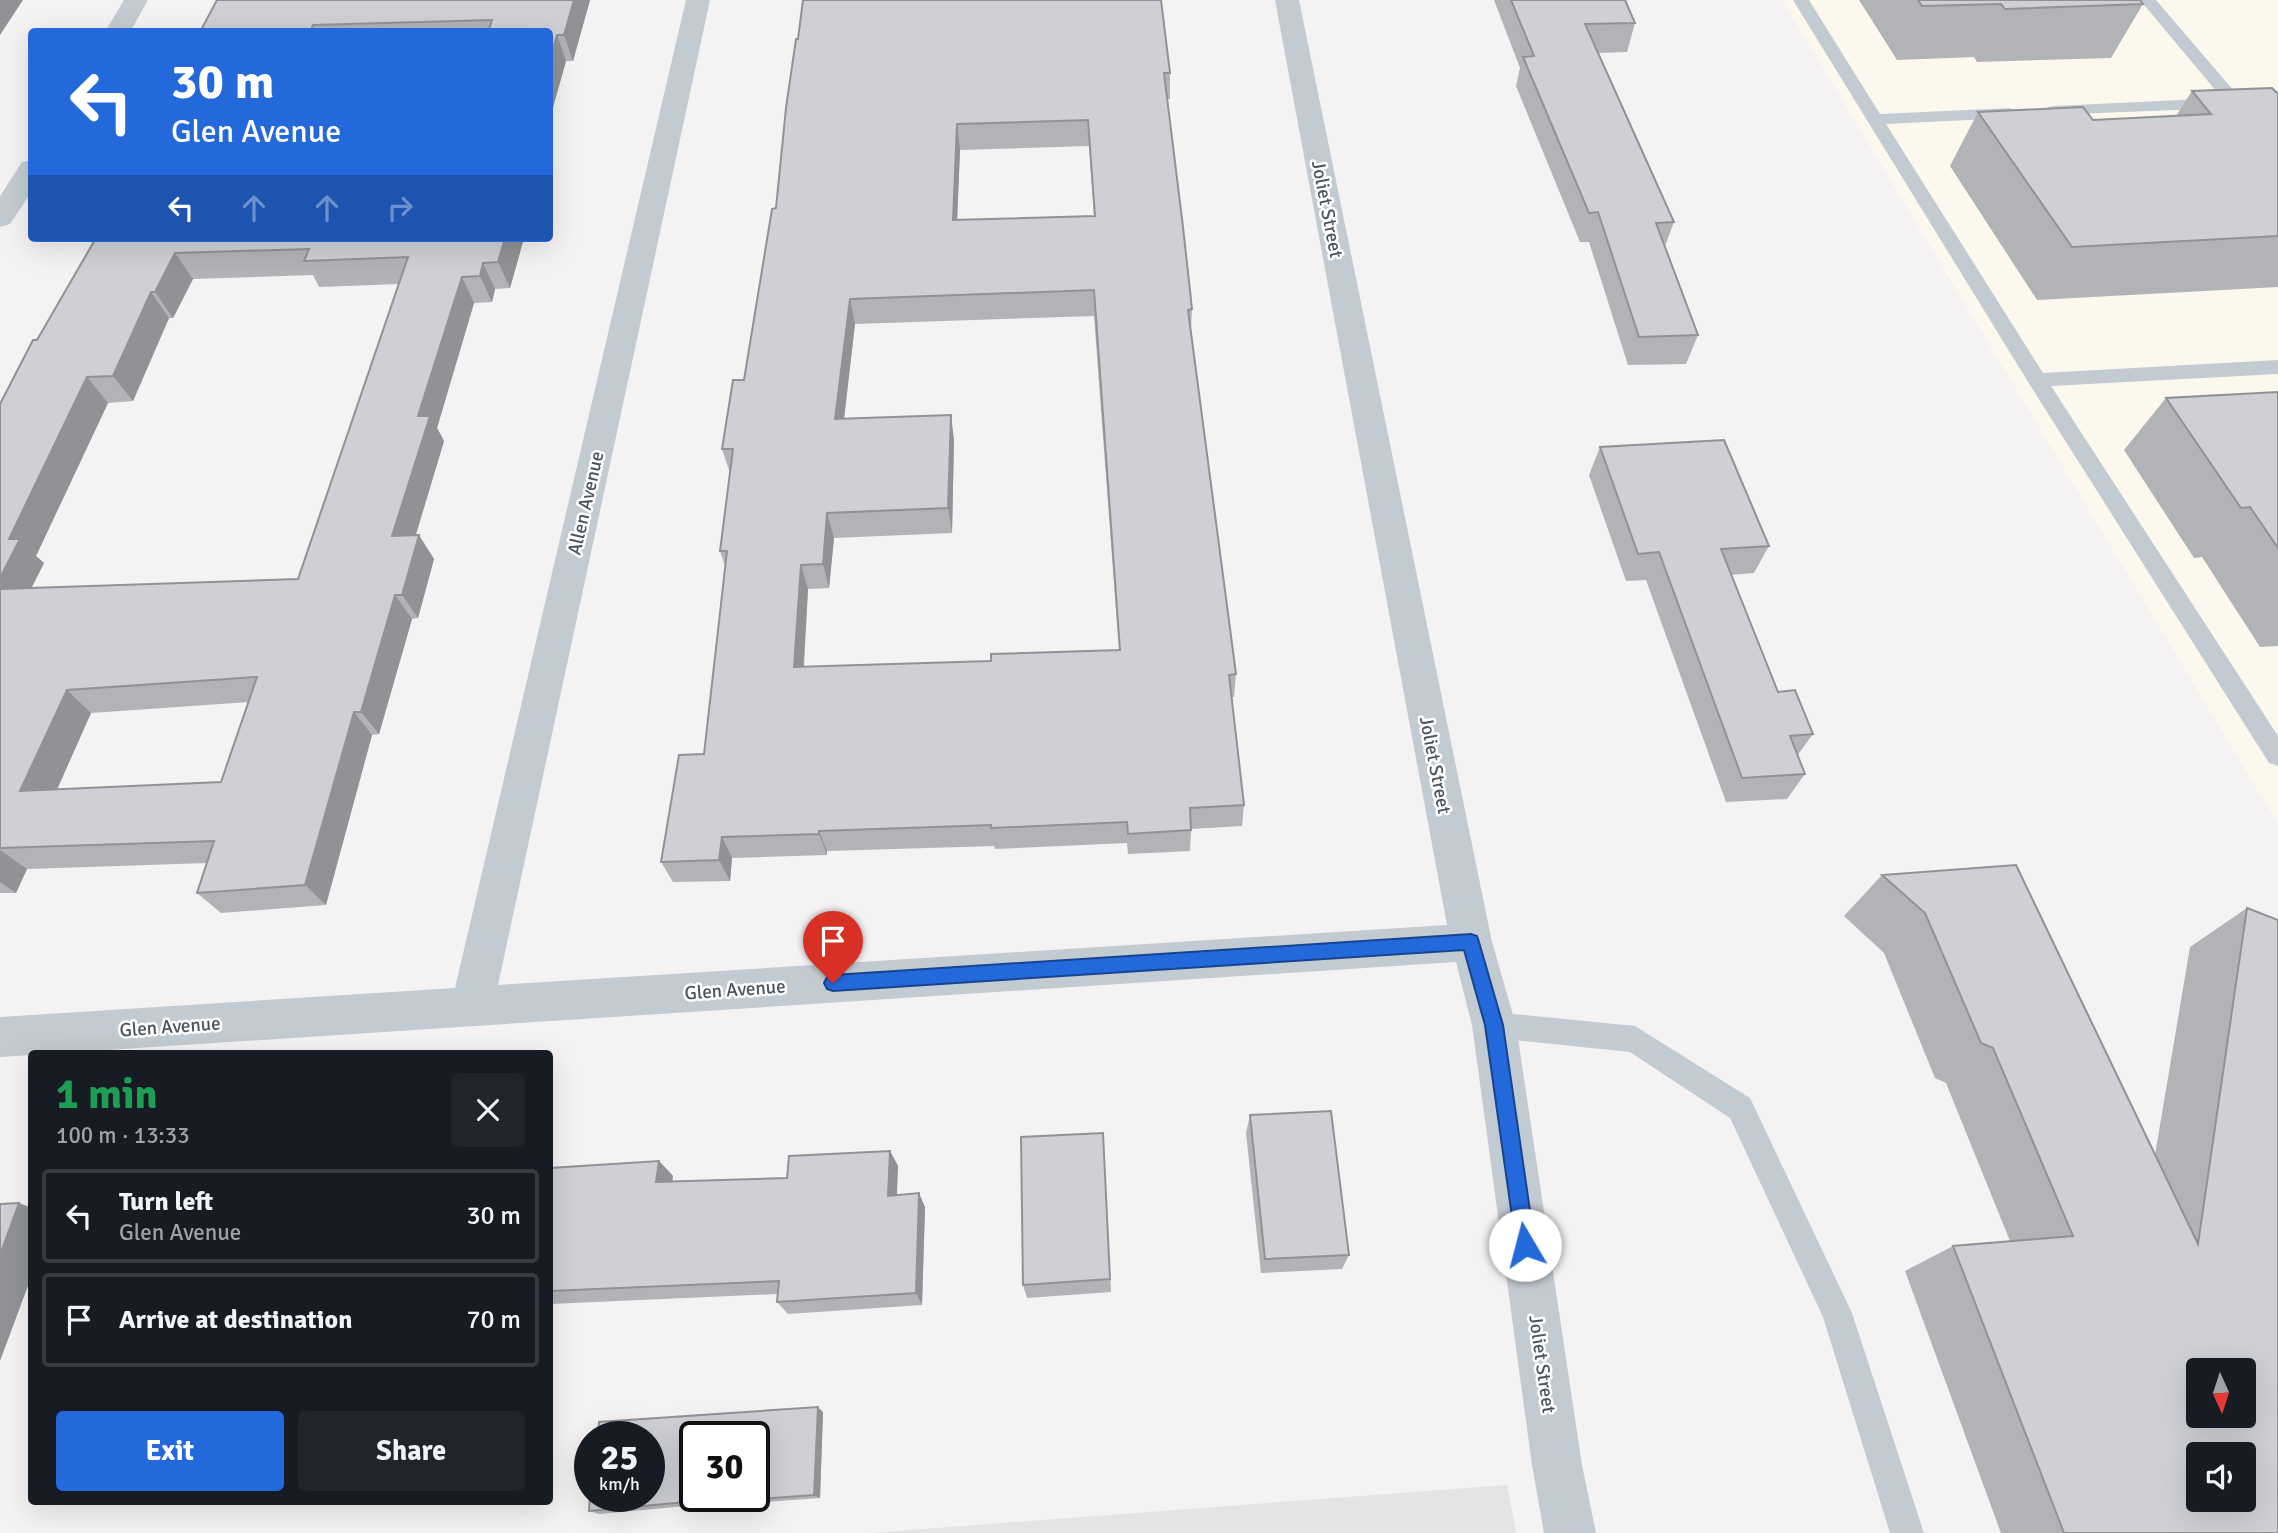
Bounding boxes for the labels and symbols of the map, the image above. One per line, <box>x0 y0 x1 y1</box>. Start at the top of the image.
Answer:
street label: Joliet Street <box>1306 158 1348 260</box>
street label: Allen Avenue <box>562 449 610 557</box>
street label: Joliet Street <box>1414 714 1456 816</box>
pin <box>803 911 863 983</box>
street label: Glen Avenue <box>684 975 786 1005</box>
street label: Glen Avenue <box>119 1012 221 1042</box>
position arrow <box>1488 1208 1562 1282</box>
street label: Joliet Street <box>1523 1314 1561 1415</box>
north arrow <box>2186 1358 2256 1428</box>
speed limit sign: 30 <box>679 1421 770 1512</box>

